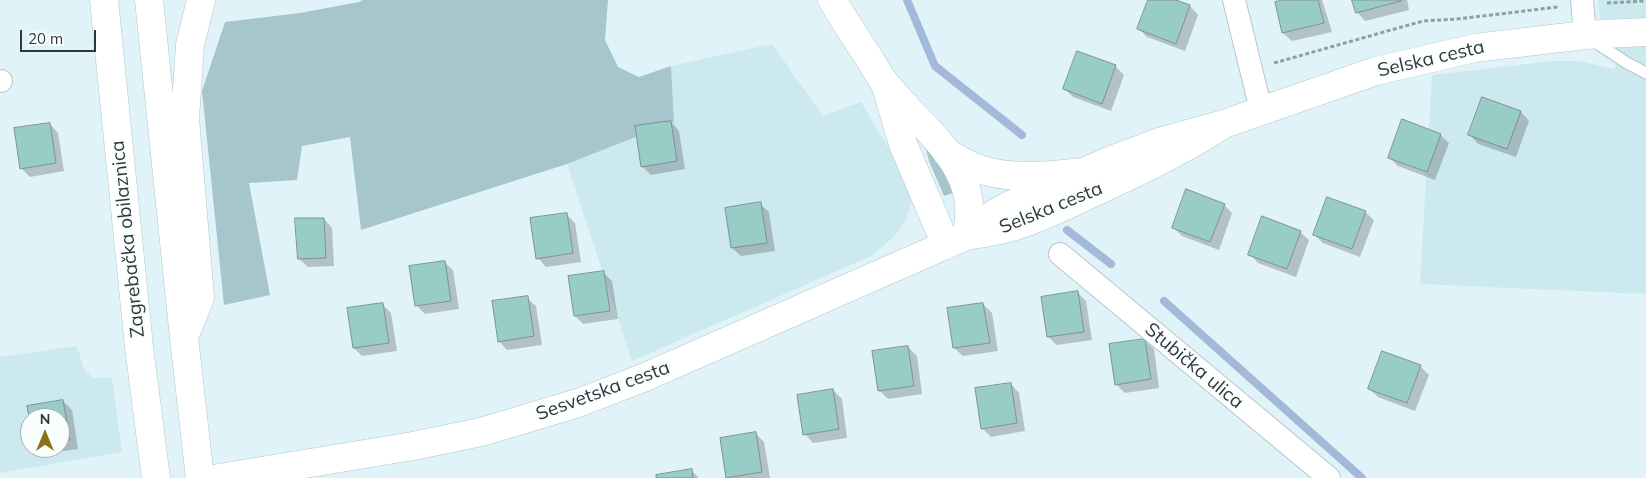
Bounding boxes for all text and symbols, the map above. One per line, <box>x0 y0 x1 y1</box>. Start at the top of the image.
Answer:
scale bar <box>22 20 99 52</box>
text: 20 m <box>28 29 63 48</box>
street label: Selska cesta <box>1375 36 1487 82</box>
street label: Zagrebačka obilaznica <box>106 139 150 339</box>
street label: Selska cesta <box>996 177 1106 239</box>
street label: Stubička ulica <box>1140 318 1248 414</box>
street label: Sesvetska cesta <box>533 356 673 426</box>
north arrow <box>20 408 70 458</box>
text: N <box>40 410 50 428</box>

